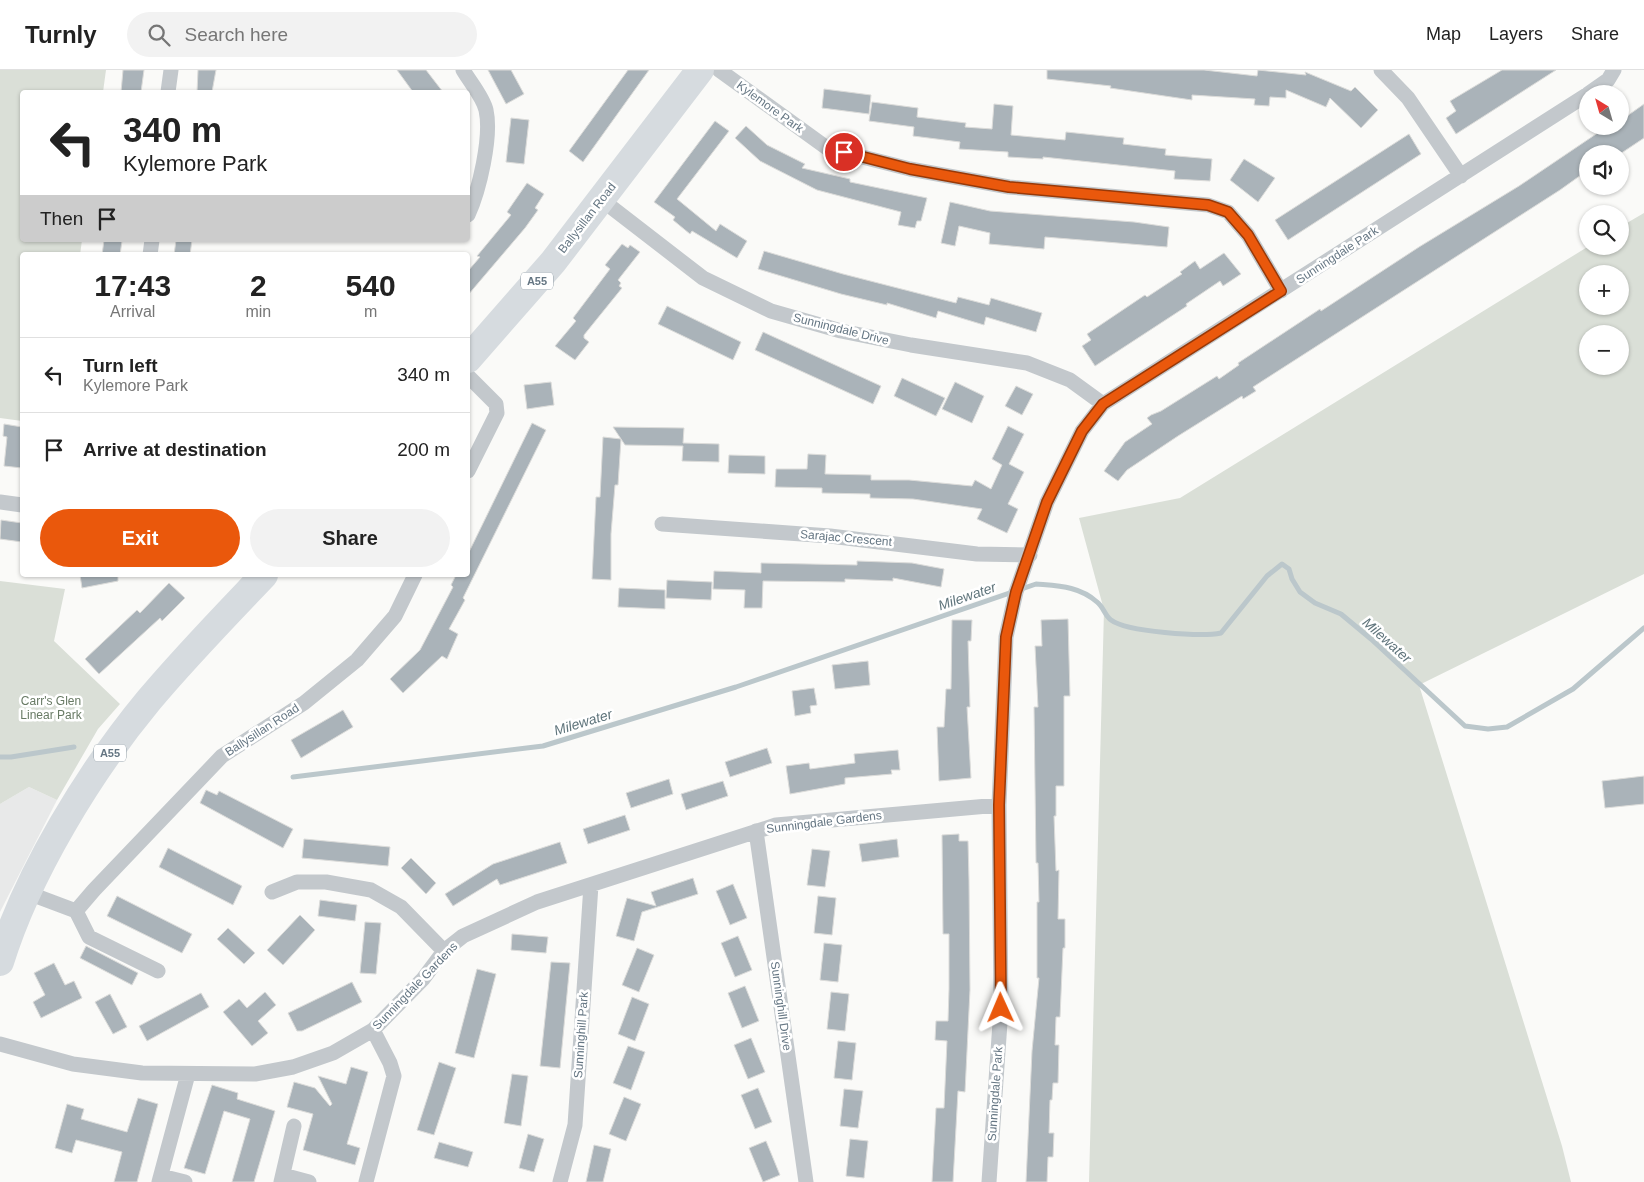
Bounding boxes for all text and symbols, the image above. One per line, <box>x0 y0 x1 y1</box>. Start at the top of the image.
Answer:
search box <box>127 12 477 57</box>
text: Turnly <box>25 21 97 48</box>
icon: search <box>145 21 173 49</box>
text: Search here <box>185 24 288 45</box>
text: Map <box>1426 24 1461 44</box>
text: Layers <box>1489 24 1543 44</box>
text: Share <box>1571 24 1619 44</box>
street label: Kylemore Park <box>734 78 807 136</box>
north arrow <box>1579 85 1629 135</box>
map controls <box>1579 85 1629 375</box>
icon: left <box>40 110 105 175</box>
text: 340 m <box>123 110 222 149</box>
pin <box>823 131 865 173</box>
icon: arrive <box>830 138 858 166</box>
button: sound <box>1579 145 1629 195</box>
text: Kylemore Park <box>123 151 267 176</box>
street label: Ballysillan Road <box>555 180 619 256</box>
icon: arrive <box>93 205 121 233</box>
button: search <box>1579 205 1629 255</box>
text: Then <box>40 208 83 229</box>
street label: Sunningdale Park <box>1293 223 1381 287</box>
button: + <box>1579 265 1629 315</box>
text: 17:43 <box>94 269 171 302</box>
text: 2 <box>250 269 267 302</box>
text: 540 <box>346 269 396 302</box>
road number: A55 <box>521 272 553 290</box>
text: Arrival <box>110 303 155 320</box>
text: min <box>245 303 271 320</box>
text: m <box>364 303 377 320</box>
street label: Sunningdale Drive <box>792 310 891 348</box>
button: − <box>1579 325 1629 375</box>
text: Turn left <box>83 355 158 376</box>
icon: left <box>40 361 68 389</box>
text: 340 m <box>397 364 450 385</box>
text: Kylemore Park <box>83 377 188 394</box>
icon: arrive <box>40 436 68 464</box>
text: Arrive at destination <box>83 439 267 460</box>
text: 200 m <box>397 439 450 460</box>
button: Exit <box>40 509 240 567</box>
button: Share <box>250 509 450 567</box>
street label: Sarajac Crescent <box>800 527 893 549</box>
water label: Milewater <box>936 578 999 613</box>
water label: Milewater <box>1359 614 1416 667</box>
park label: Carr's Glen Linear Park <box>20 694 83 722</box>
street label: Ballysillan Road <box>222 701 302 759</box>
water label: Milewater <box>552 705 615 738</box>
road number: A55 <box>94 744 126 761</box>
street label: Sunningdale Gardens <box>766 808 882 836</box>
street label: Sunningdale Gardens <box>370 939 460 1033</box>
street label: Sunninghill Drive <box>768 960 794 1052</box>
position arrow <box>974 981 1026 1033</box>
street label: Sunninghill Park <box>571 990 591 1079</box>
street label: Sunningdale Park <box>985 1045 1005 1142</box>

